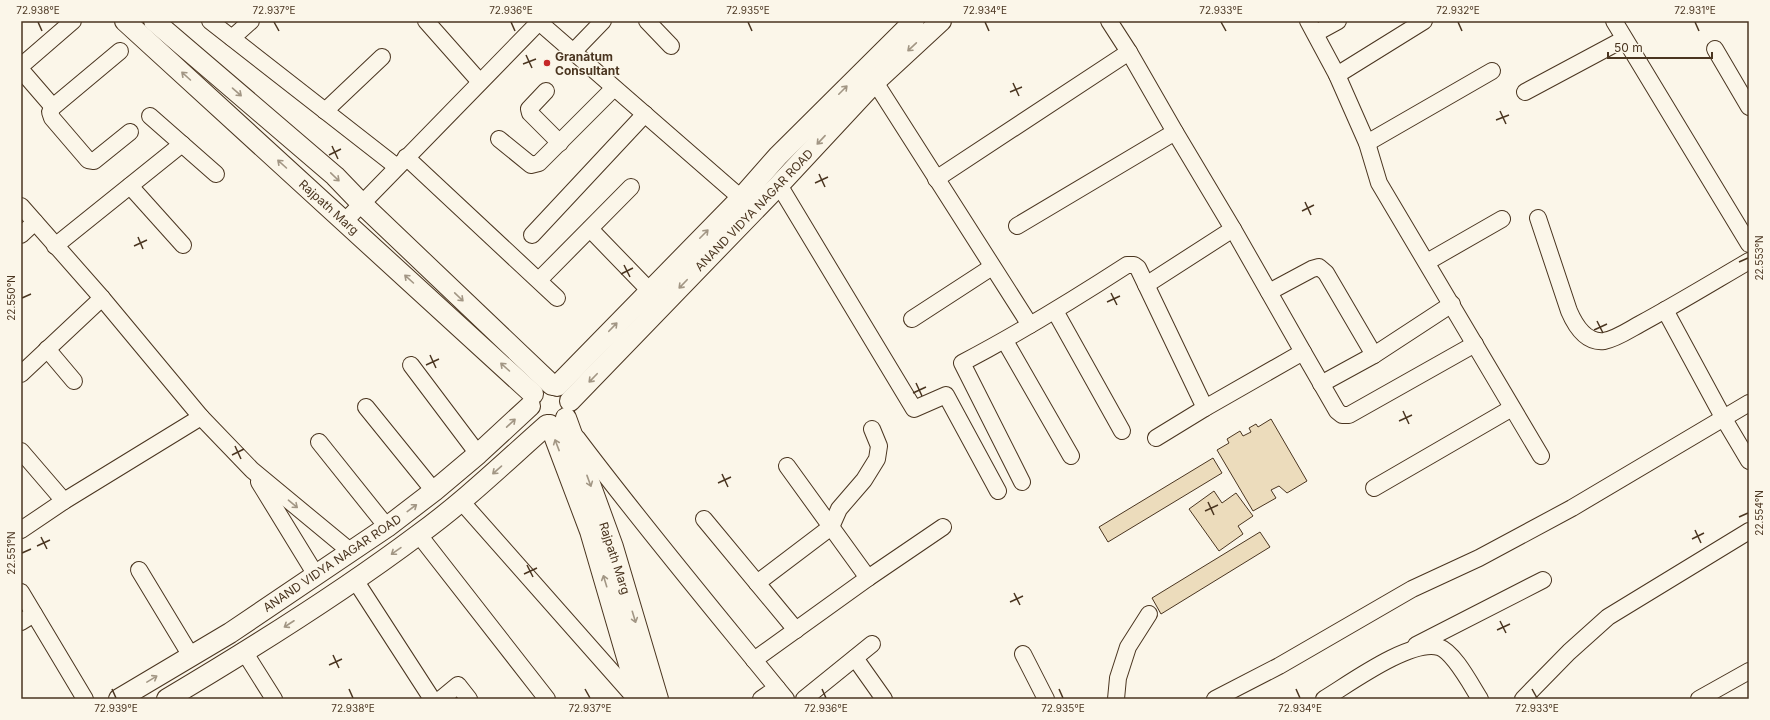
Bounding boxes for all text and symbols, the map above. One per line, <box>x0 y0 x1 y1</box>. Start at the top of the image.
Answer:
text: 72.938°E <box>16 4 60 16</box>
text: 72.937°E <box>252 4 296 16</box>
text: 72.936°E <box>489 4 533 16</box>
text: 72.935°E <box>726 4 770 16</box>
text: 72.934°E <box>963 4 1007 16</box>
text: 72.933°E <box>1199 4 1243 16</box>
text: 72.932°E <box>1436 4 1480 16</box>
text: 72.931°E <box>1674 4 1716 16</box>
scale bar <box>1608 34 1712 60</box>
text: 50 m <box>1614 40 1643 55</box>
one-way arrow <box>907 43 918 52</box>
place label: Granatum Consultant <box>555 49 620 78</box>
marker: Granatum Consultant <box>542 58 552 68</box>
one-way arrow <box>181 72 191 81</box>
one-way arrow <box>838 85 848 95</box>
one-way arrow <box>232 87 242 97</box>
one-way arrow <box>816 135 826 145</box>
street label: ANAND VIDYA NAGAR ROAD <box>692 146 816 274</box>
one-way arrow <box>277 159 287 168</box>
one-way arrow <box>330 172 340 182</box>
street label: Rajpath Marg <box>296 176 362 238</box>
one-way arrow <box>699 229 709 239</box>
text: 22.553°N <box>1753 235 1765 281</box>
text: 22.550°N <box>5 275 17 321</box>
one-way arrow <box>404 275 414 284</box>
one-way arrow <box>678 279 688 289</box>
one-way arrow <box>454 292 464 301</box>
one-way arrow <box>609 322 618 332</box>
one-way arrow <box>500 362 510 372</box>
one-way arrow <box>588 373 597 383</box>
one-way arrow <box>506 419 516 428</box>
one-way arrow <box>553 440 561 452</box>
one-way arrow <box>492 465 502 474</box>
one-way arrow <box>585 475 593 487</box>
text: 22.554°N <box>1753 490 1765 536</box>
one-way arrow <box>288 499 299 508</box>
one-way arrow <box>407 503 418 512</box>
street label: ANAND VIDYA NAGAR ROAD <box>260 511 404 615</box>
street label: Rajpath Marg <box>596 520 634 596</box>
text: 22.551°N <box>5 531 17 575</box>
one-way arrow <box>391 547 402 555</box>
one-way arrow <box>601 575 608 588</box>
one-way arrow <box>631 611 638 624</box>
one-way arrow <box>283 620 294 628</box>
one-way arrow <box>146 675 157 683</box>
text: 72.939°E <box>94 702 138 714</box>
text: 72.938°E <box>331 702 375 714</box>
text: 72.937°E <box>568 702 612 714</box>
text: 72.936°E <box>804 702 848 714</box>
text: 72.935°E <box>1041 702 1085 714</box>
text: 72.934°E <box>1278 702 1322 714</box>
text: 72.933°E <box>1515 702 1559 714</box>

